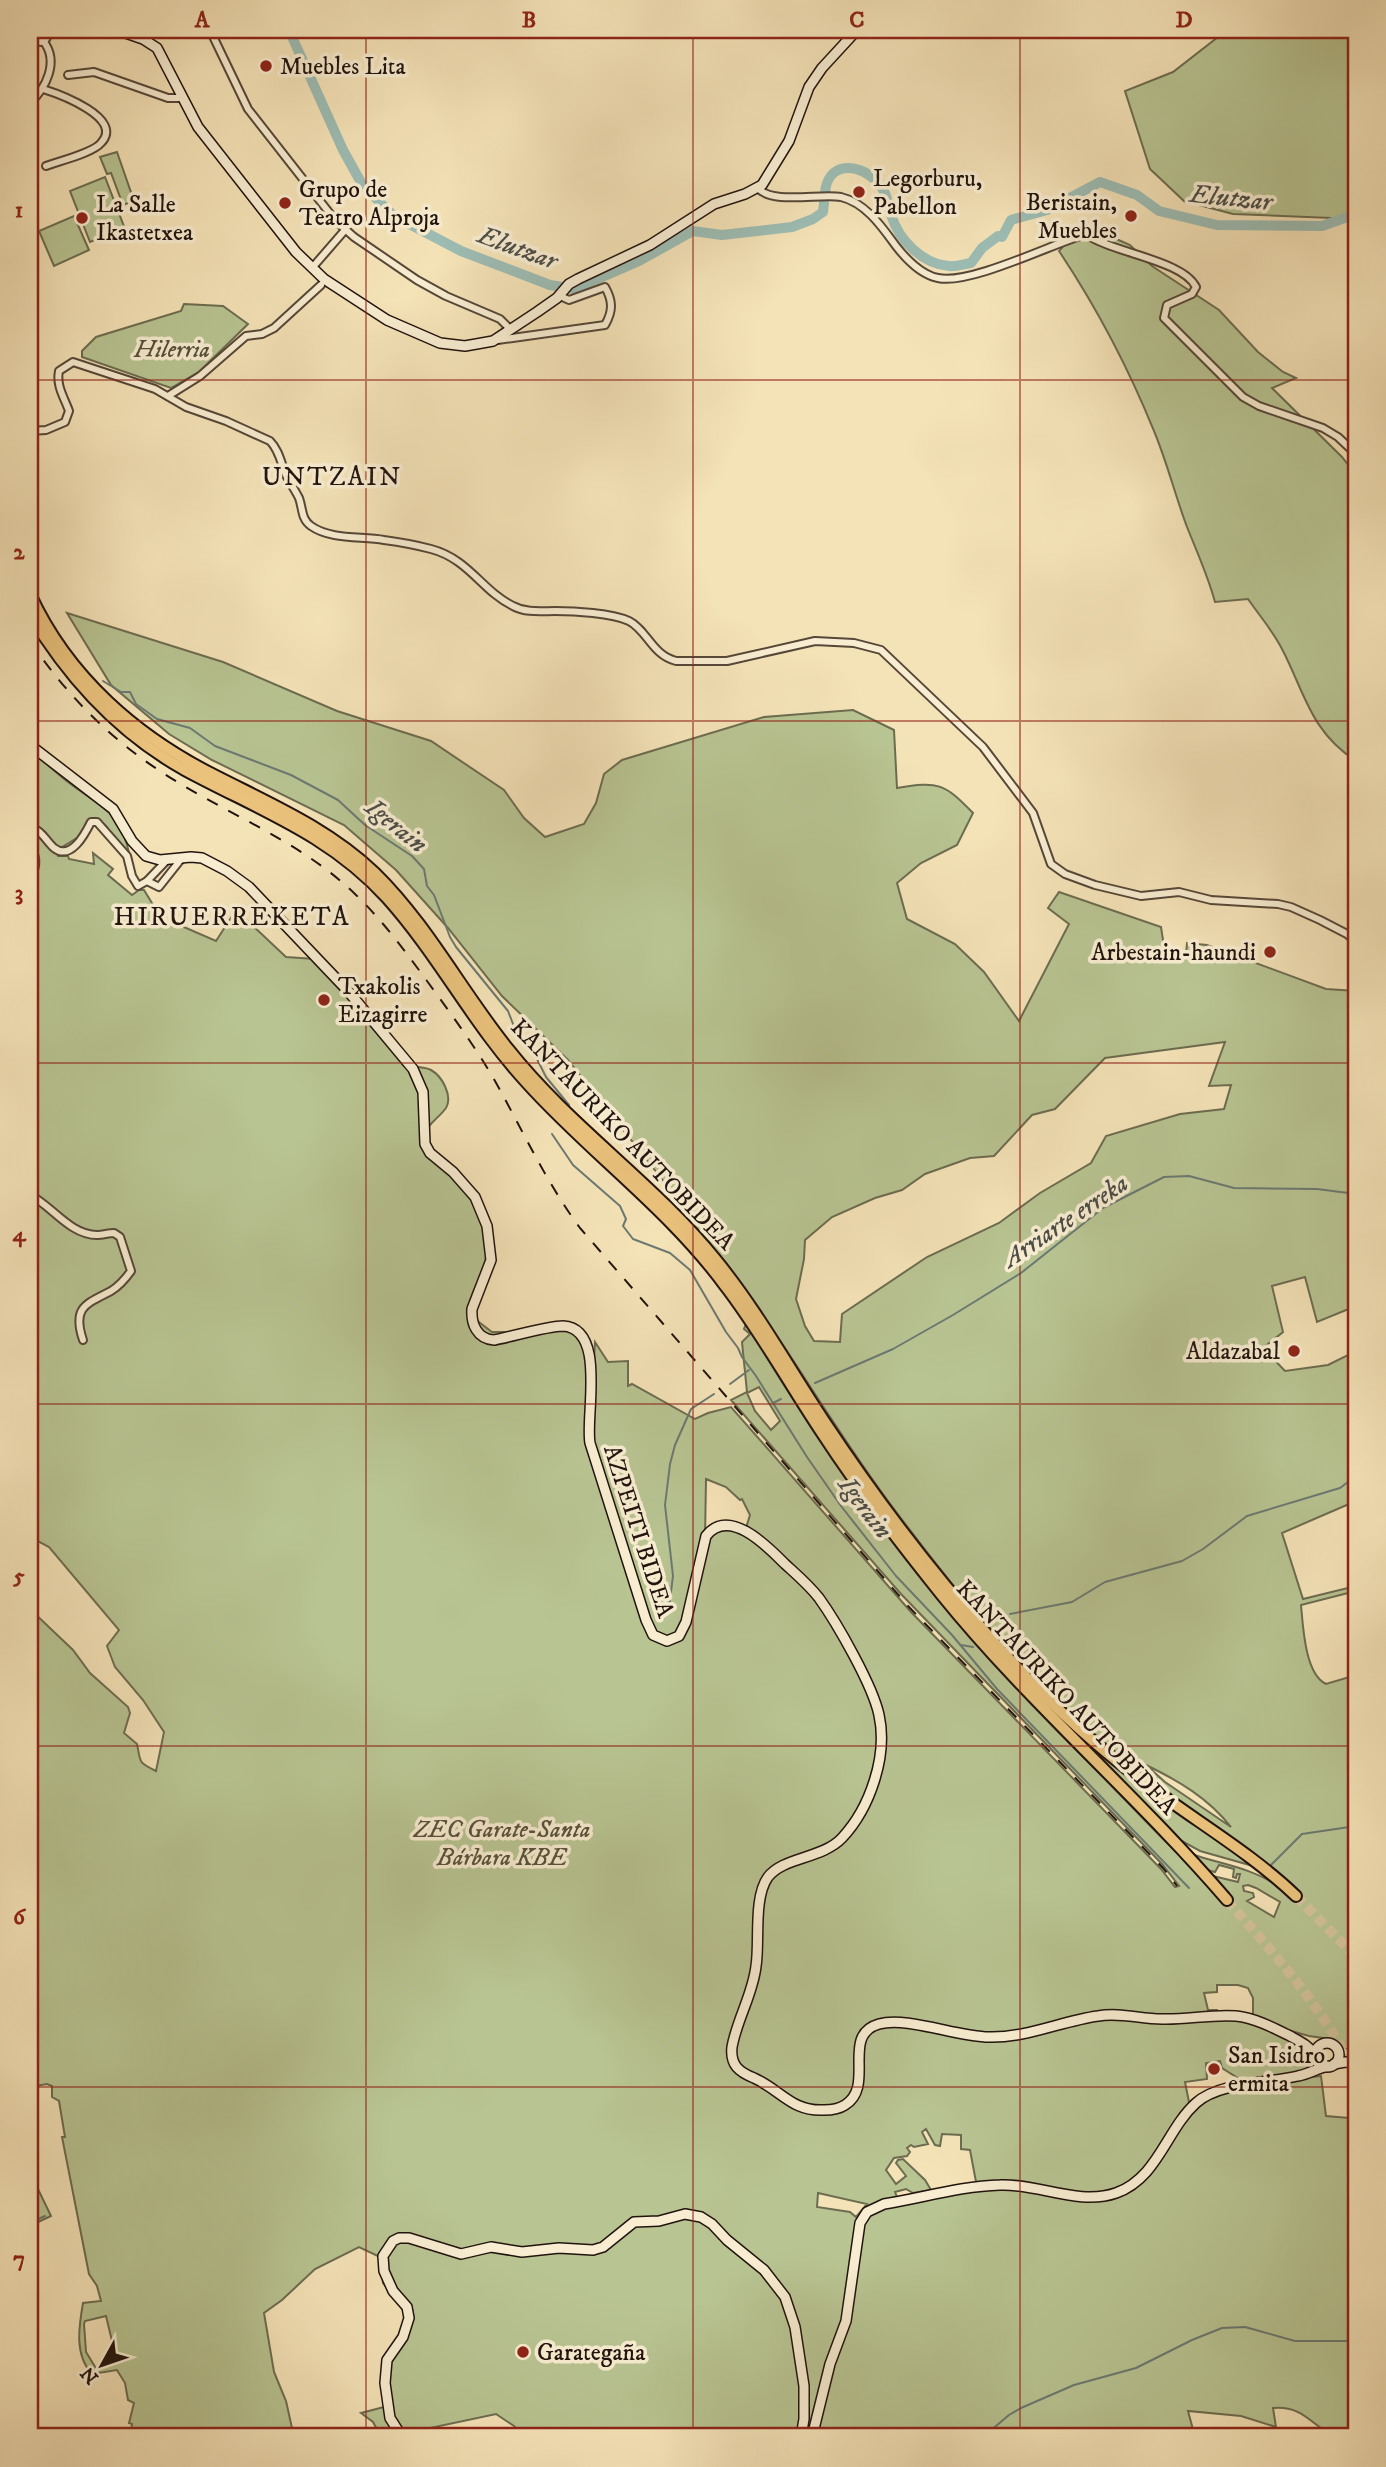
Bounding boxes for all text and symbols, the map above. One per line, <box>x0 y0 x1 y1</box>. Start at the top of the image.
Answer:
text: A <box>194 6 211 35</box>
text: B <box>522 6 536 35</box>
text: C <box>849 6 865 35</box>
text: D <box>1175 6 1193 35</box>
place label: Muebles Lita <box>280 52 407 82</box>
marker: Muebles Lita <box>258 58 274 74</box>
place label: Legorburu, Pabellon <box>873 164 982 222</box>
place label: Grupo de Teatro Alproja <box>299 175 440 233</box>
water label: Elutzar <box>1186 178 1275 219</box>
marker: Legorburu, Pabellon <box>851 184 867 200</box>
place label: Beristain, Muebles <box>1026 188 1117 246</box>
place label: La Salle Ikastetxea <box>96 190 194 248</box>
marker: Grupo de Teatro Alproja <box>277 195 293 211</box>
text: 1 <box>15 196 23 225</box>
marker: Beristain, Muebles <box>1123 208 1139 224</box>
marker: La Salle Ikastetxea <box>74 210 90 226</box>
water label: Elutzar <box>471 218 563 279</box>
park label: Hilerria <box>133 335 210 365</box>
district label: UNTZAIN <box>262 461 402 494</box>
text: 2 <box>13 538 25 567</box>
water label: Igerain <box>357 790 434 861</box>
text: 3 <box>15 879 23 908</box>
district label: HIRUERREKETA <box>113 901 351 934</box>
place label: Arbestain-haundi <box>1091 938 1256 968</box>
marker: Arbestain-haundi <box>1262 944 1278 960</box>
place label: Txakolis Eizagirre <box>338 972 428 1030</box>
marker: Txakolis Eizagirre <box>316 992 332 1008</box>
street label: KANTAURIKO AUTOBIDEA <box>504 1013 741 1257</box>
water label: Arriarte erreka <box>994 1167 1135 1277</box>
text: 4 <box>12 1220 27 1249</box>
place label: Aldazabal <box>1186 1337 1281 1367</box>
marker: Aldazabal <box>1286 1343 1302 1359</box>
street label: AZPEITI BIDEA <box>596 1441 680 1622</box>
water label: Igerain <box>829 1468 899 1546</box>
text: 5 <box>12 1562 25 1591</box>
street label: KANTAURIKO AUTOBIDEA <box>949 1574 1184 1822</box>
park label: ZEC Garate-Santa Bárbara KBE <box>413 1815 590 1873</box>
text: 6 <box>13 1903 27 1932</box>
place label: San Isidro ermita <box>1228 2041 1325 2099</box>
marker: San Isidro ermita <box>1206 2061 1222 2077</box>
text: 7 <box>13 2245 25 2274</box>
north arrow <box>66 2330 136 2400</box>
place label: Garategaña <box>537 2338 646 2368</box>
marker: Garategaña <box>515 2344 531 2360</box>
text: N <box>76 2361 104 2388</box>

